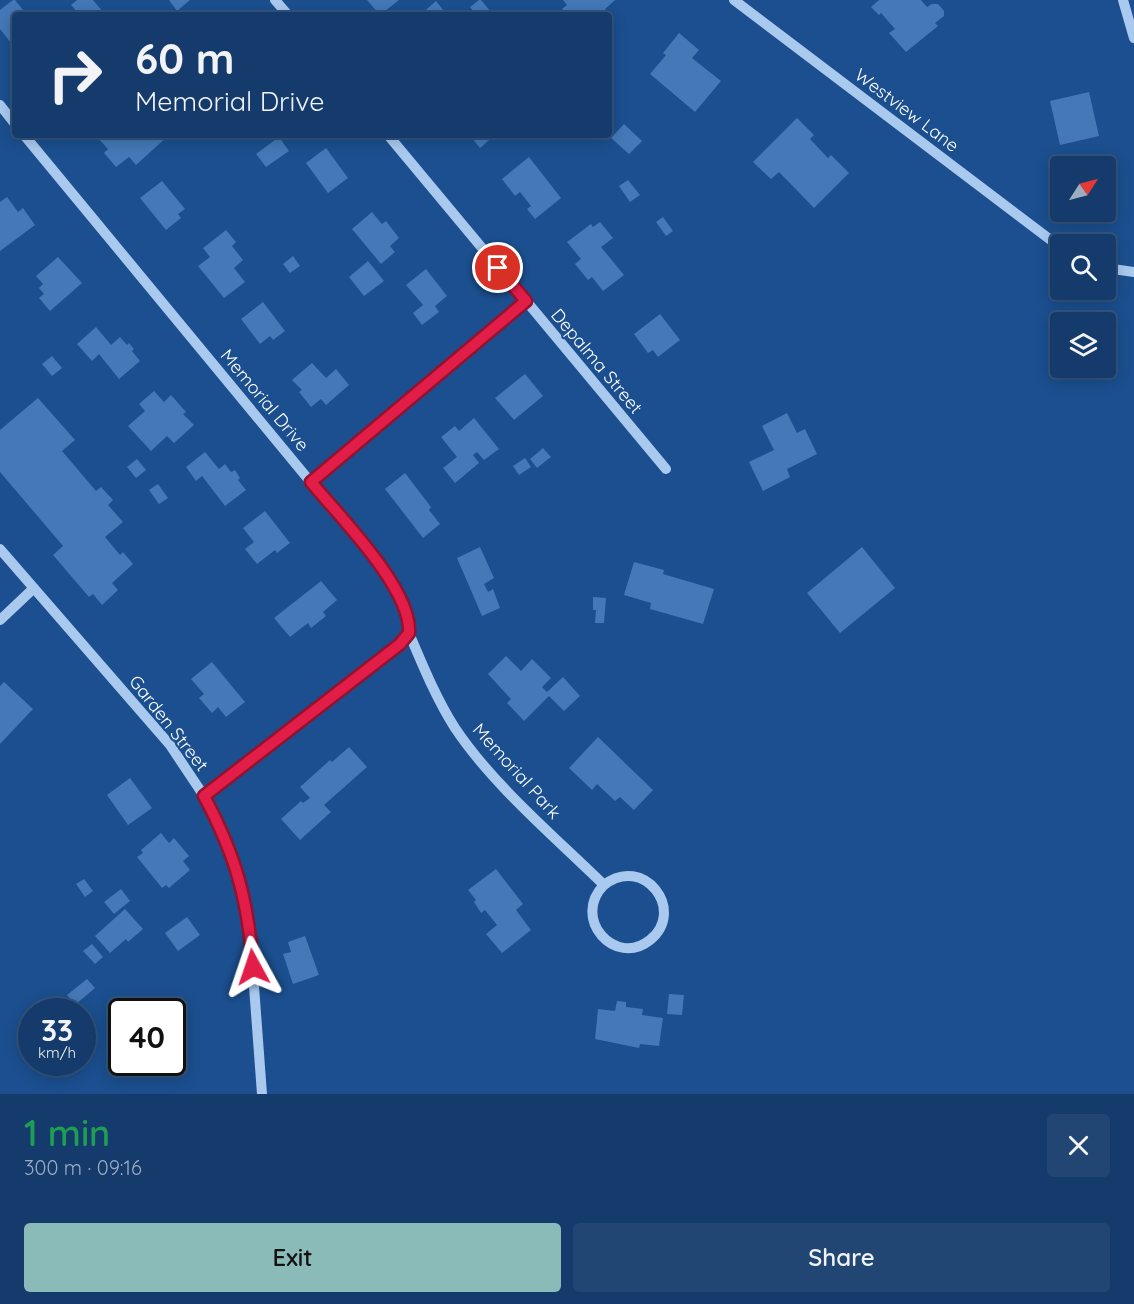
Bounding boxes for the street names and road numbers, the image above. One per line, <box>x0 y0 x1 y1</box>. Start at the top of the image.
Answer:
street label: Westview Lane <box>850 63 964 157</box>
street label: Depalma Street <box>546 304 648 418</box>
street label: Memorial Drive <box>216 344 314 456</box>
street label: Garden Street <box>124 670 214 776</box>
street label: Memorial Park <box>468 718 566 824</box>

